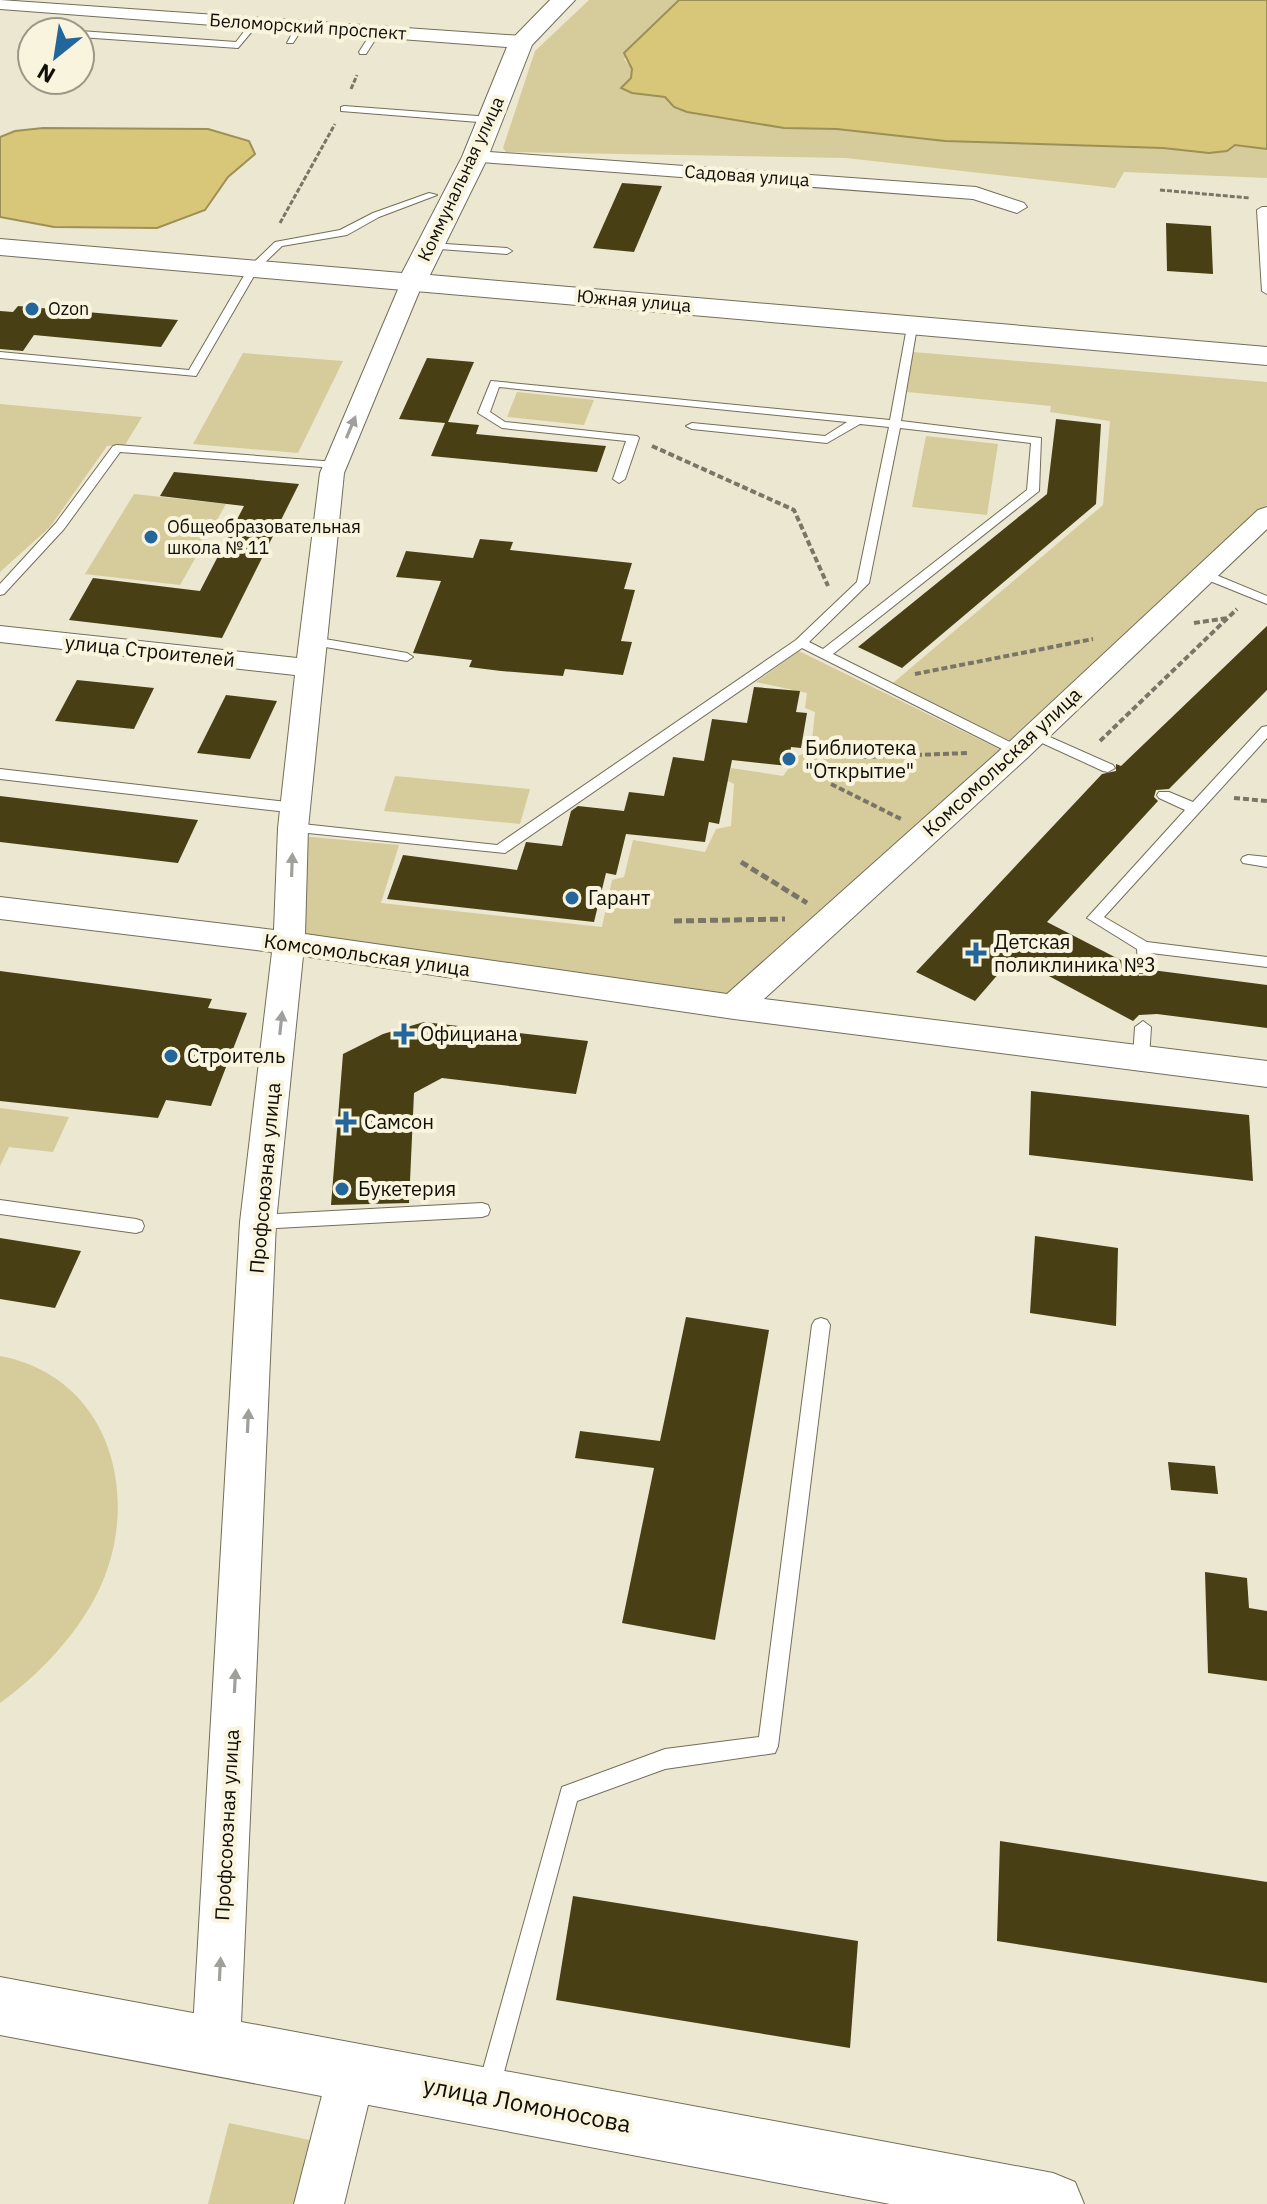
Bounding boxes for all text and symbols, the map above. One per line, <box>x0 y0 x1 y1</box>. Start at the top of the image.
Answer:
street label: Беломорский проспект <box>209 8 408 45</box>
north arrow <box>16 16 96 96</box>
text: N <box>32 57 60 90</box>
street label: Коммунальная улица <box>412 92 509 265</box>
street label: Садовая улица <box>684 160 811 191</box>
street label: Южная улица <box>576 284 693 317</box>
place label: Ozon <box>48 297 89 320</box>
marker: Ozon <box>23 300 41 318</box>
one-way arrow <box>345 416 358 439</box>
place label: Общеобразовательная школа № 11 <box>167 515 361 559</box>
marker: Общеобразовательная школа № 11 <box>142 528 160 546</box>
street label: улица Строителей <box>64 628 236 673</box>
street label: Комсомольская улица <box>916 681 1087 842</box>
place label: Библиотека "Открытие" <box>805 734 917 784</box>
marker: Библиотека "Открытие" <box>780 750 798 768</box>
one-way arrow <box>286 852 299 877</box>
place label: Гарант <box>588 884 651 911</box>
marker: Гарант <box>563 889 581 907</box>
street label: Комсомольская улица <box>262 927 472 982</box>
place label: Детская поликлиника №3 <box>994 928 1156 978</box>
marker: Детская поликлиника №3 <box>965 942 987 964</box>
one-way arrow <box>274 1010 287 1035</box>
place label: Официана <box>420 1020 518 1047</box>
marker: Официана <box>395 1025 413 1043</box>
place label: Строитель <box>187 1042 285 1069</box>
marker: Строитель <box>162 1047 180 1065</box>
street label: Профсоюзная улица <box>243 1081 286 1275</box>
place label: Самсон <box>364 1108 434 1135</box>
marker: Самсон <box>335 1111 357 1133</box>
place label: Букетерия <box>358 1175 456 1202</box>
marker: Букетерия <box>333 1180 351 1198</box>
one-way arrow <box>242 1408 255 1433</box>
one-way arrow <box>228 1668 241 1693</box>
street label: Профсоюзная улица <box>208 1728 245 1921</box>
one-way arrow <box>214 1956 227 1981</box>
street label: улица Ломоносова <box>420 2068 634 2140</box>

